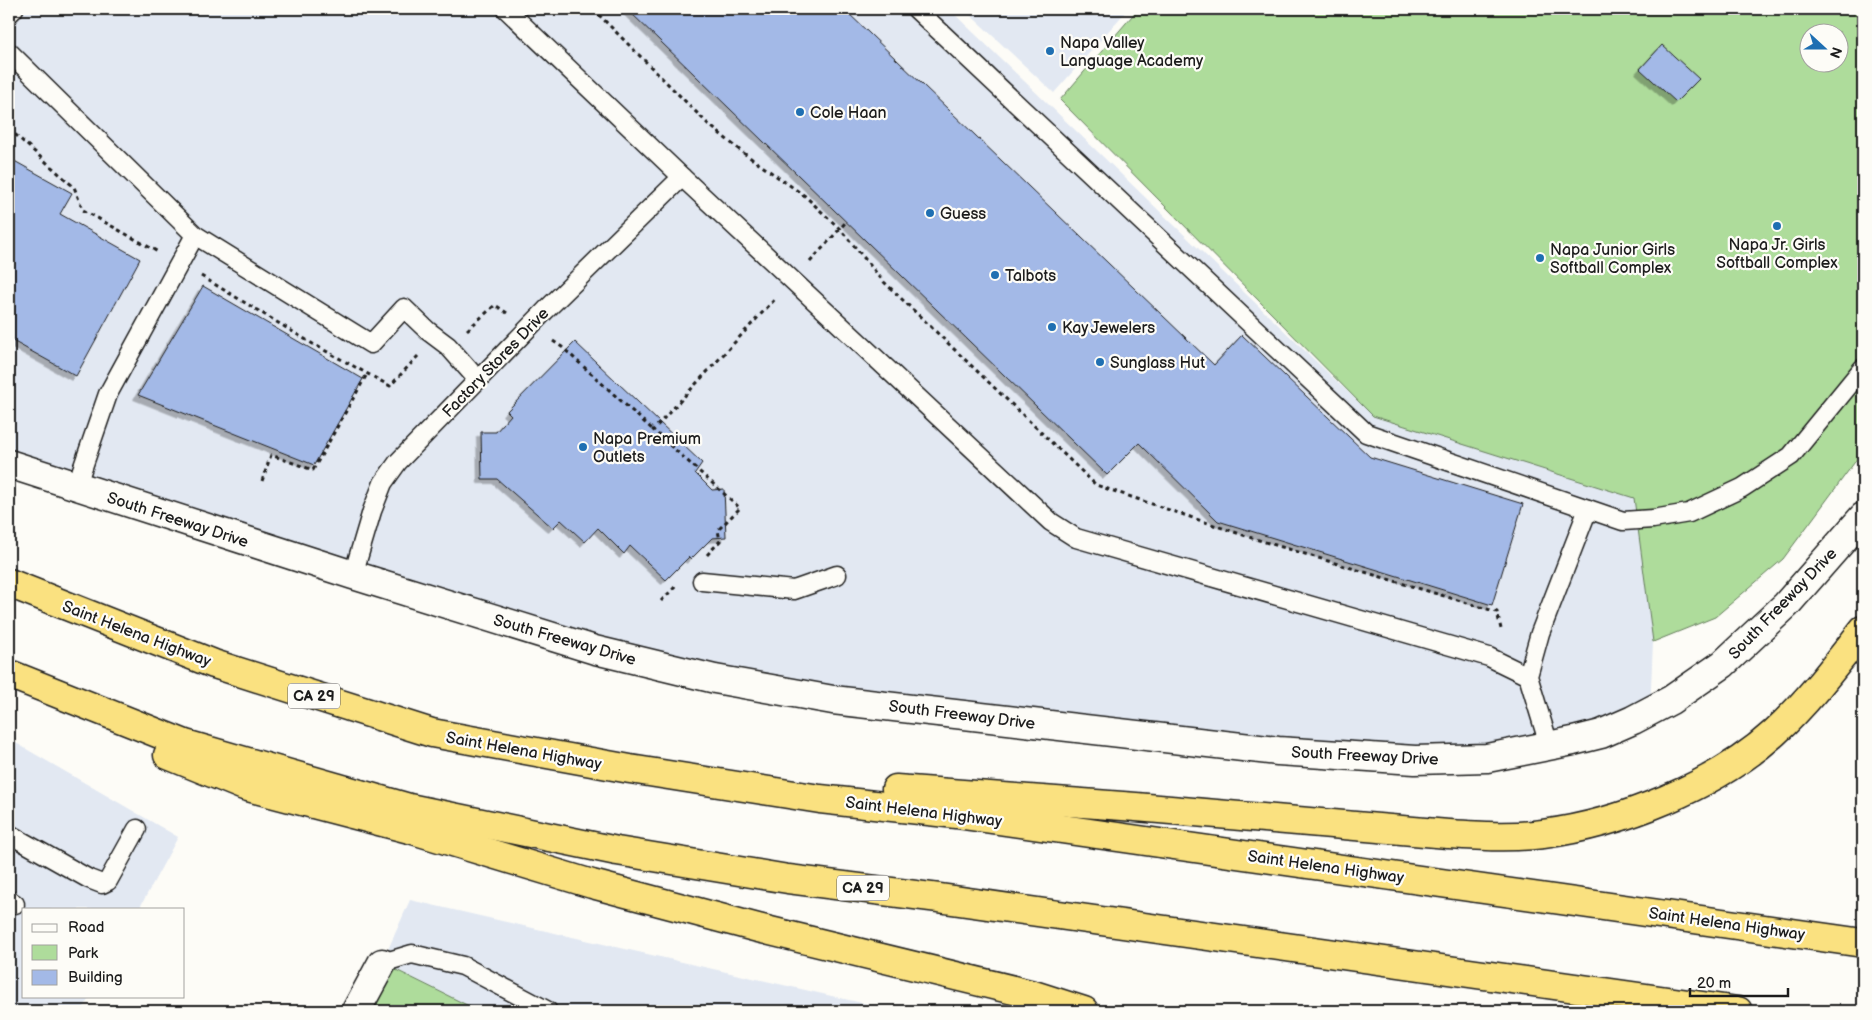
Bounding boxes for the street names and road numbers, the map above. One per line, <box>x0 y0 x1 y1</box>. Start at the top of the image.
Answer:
street label: Factory Stores Drive <box>439 304 554 422</box>
street label: South Freeway Drive <box>105 489 251 552</box>
street label: South Freeway Drive <box>1725 544 1841 664</box>
street label: Saint Helena Highway <box>60 597 214 672</box>
street label: South Freeway Drive <box>491 611 639 670</box>
road number: CA 29 <box>288 684 340 708</box>
street label: South Freeway Drive <box>888 697 1037 734</box>
street label: Saint Helena Highway <box>444 728 604 775</box>
street label: South Freeway Drive <box>1291 743 1440 770</box>
street label: Saint Helena Highway <box>844 793 1004 832</box>
street label: Saint Helena Highway <box>1246 847 1406 888</box>
road number: CA 29 <box>837 876 889 900</box>
street label: Saint Helena Highway <box>1647 904 1807 945</box>

